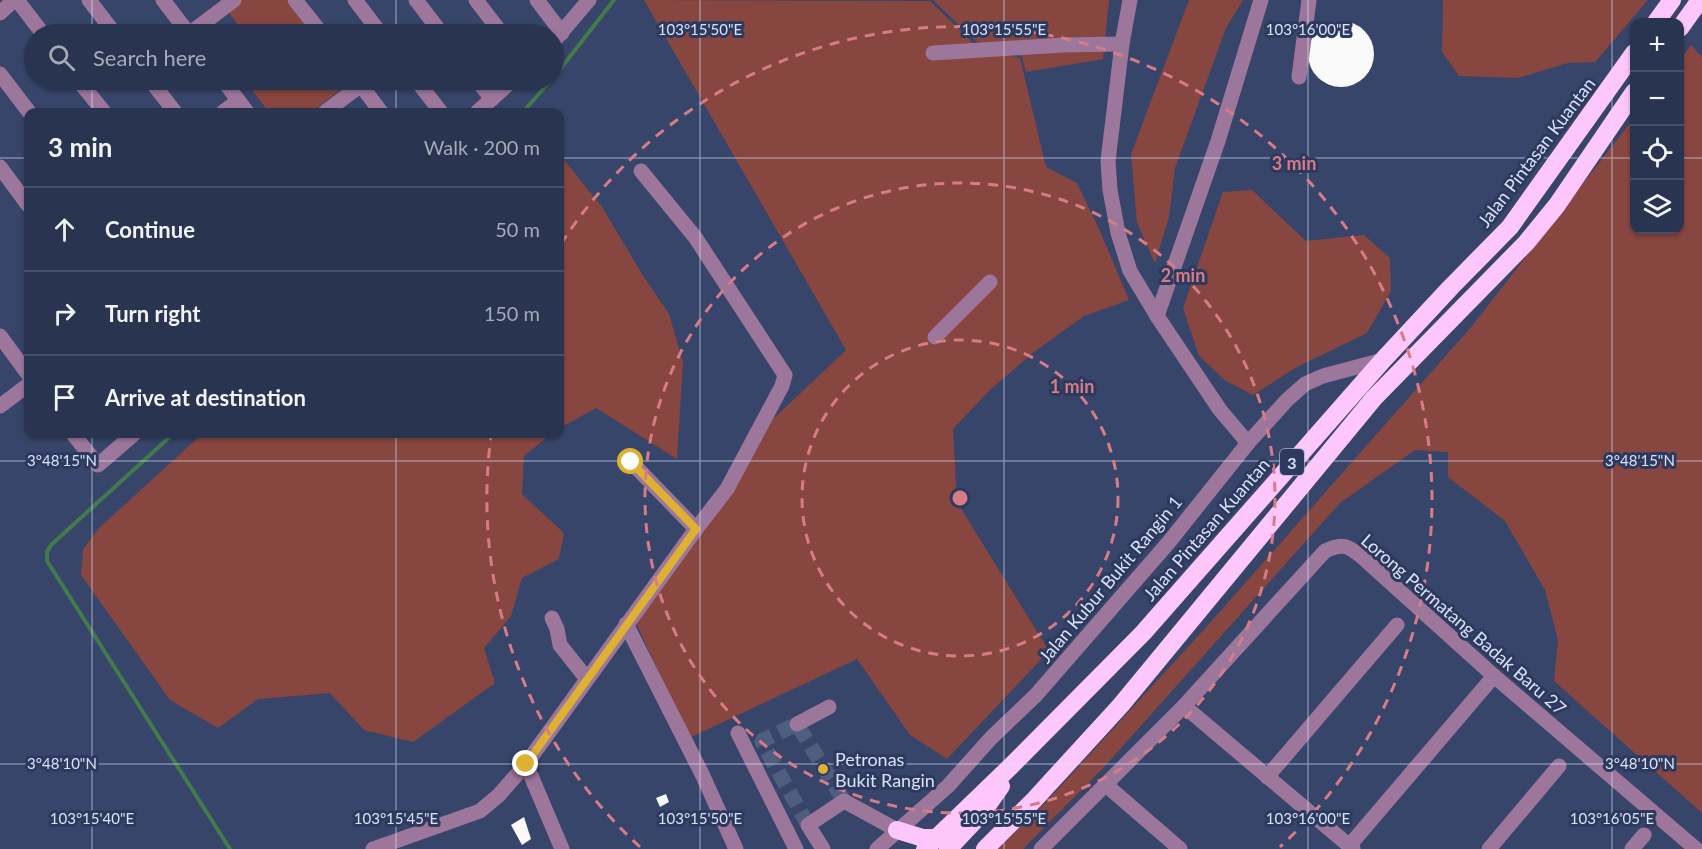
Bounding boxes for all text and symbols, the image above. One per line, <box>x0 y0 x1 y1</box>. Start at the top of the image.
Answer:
map controls <box>1630 18 1684 234</box>
button: + <box>1630 18 1684 72</box>
text: 103°15'50"E <box>658 20 742 38</box>
text: 103°15'55"E <box>962 20 1046 38</box>
text: 103°16'00"E <box>1266 20 1350 38</box>
search box <box>24 24 564 90</box>
icon: search <box>45 41 78 74</box>
text: Search here <box>93 44 206 71</box>
button: − <box>1630 72 1684 126</box>
street label: Jalan Pintasan Kuantan <box>1473 73 1599 231</box>
button: locate <box>1630 126 1684 180</box>
text: 3 min <box>48 131 112 163</box>
text: Walk · 200 m <box>424 135 540 159</box>
text: 3 min <box>1272 152 1316 174</box>
button: layers <box>1630 180 1684 234</box>
icon: ahead <box>48 213 81 246</box>
text: Continue <box>105 216 195 243</box>
text: 50 m <box>495 217 540 241</box>
text: 2 min <box>1161 264 1205 286</box>
icon: right <box>48 297 81 330</box>
text: Turn right <box>105 300 200 327</box>
text: 150 m <box>484 301 540 325</box>
text: 1 min <box>1050 375 1094 397</box>
icon: arrive <box>48 381 81 414</box>
text: Arrive at destination <box>105 384 306 411</box>
route start <box>617 448 643 474</box>
road number: 3 <box>1280 449 1304 475</box>
text: 3°48'15"N <box>27 451 97 469</box>
text: 3°48'15"N <box>1605 451 1675 469</box>
street label: Jalan Pintasan Kuantan <box>1138 453 1274 605</box>
centre of rings <box>950 488 970 508</box>
street label: Jalan Kubur Bukit Rangin 1 <box>1034 491 1186 667</box>
street label: Lorong Permatang Badak Baru 27 <box>1357 529 1571 719</box>
place label: Petronas Bukit Rangin <box>835 748 935 791</box>
route end <box>512 750 538 776</box>
text: 3°48'10"N <box>27 754 97 772</box>
text: 3°48'10"N <box>1605 754 1675 772</box>
marker: Petronas Bukit Rangin <box>816 762 830 776</box>
text: 103°15'40"E <box>50 809 134 827</box>
text: 103°15'45"E <box>354 809 438 827</box>
text: 103°15'50"E <box>658 809 742 827</box>
text: 103°15'55"E <box>962 809 1046 827</box>
text: 103°16'00"E <box>1266 809 1350 827</box>
text: 103°16'05"E <box>1570 809 1654 827</box>

